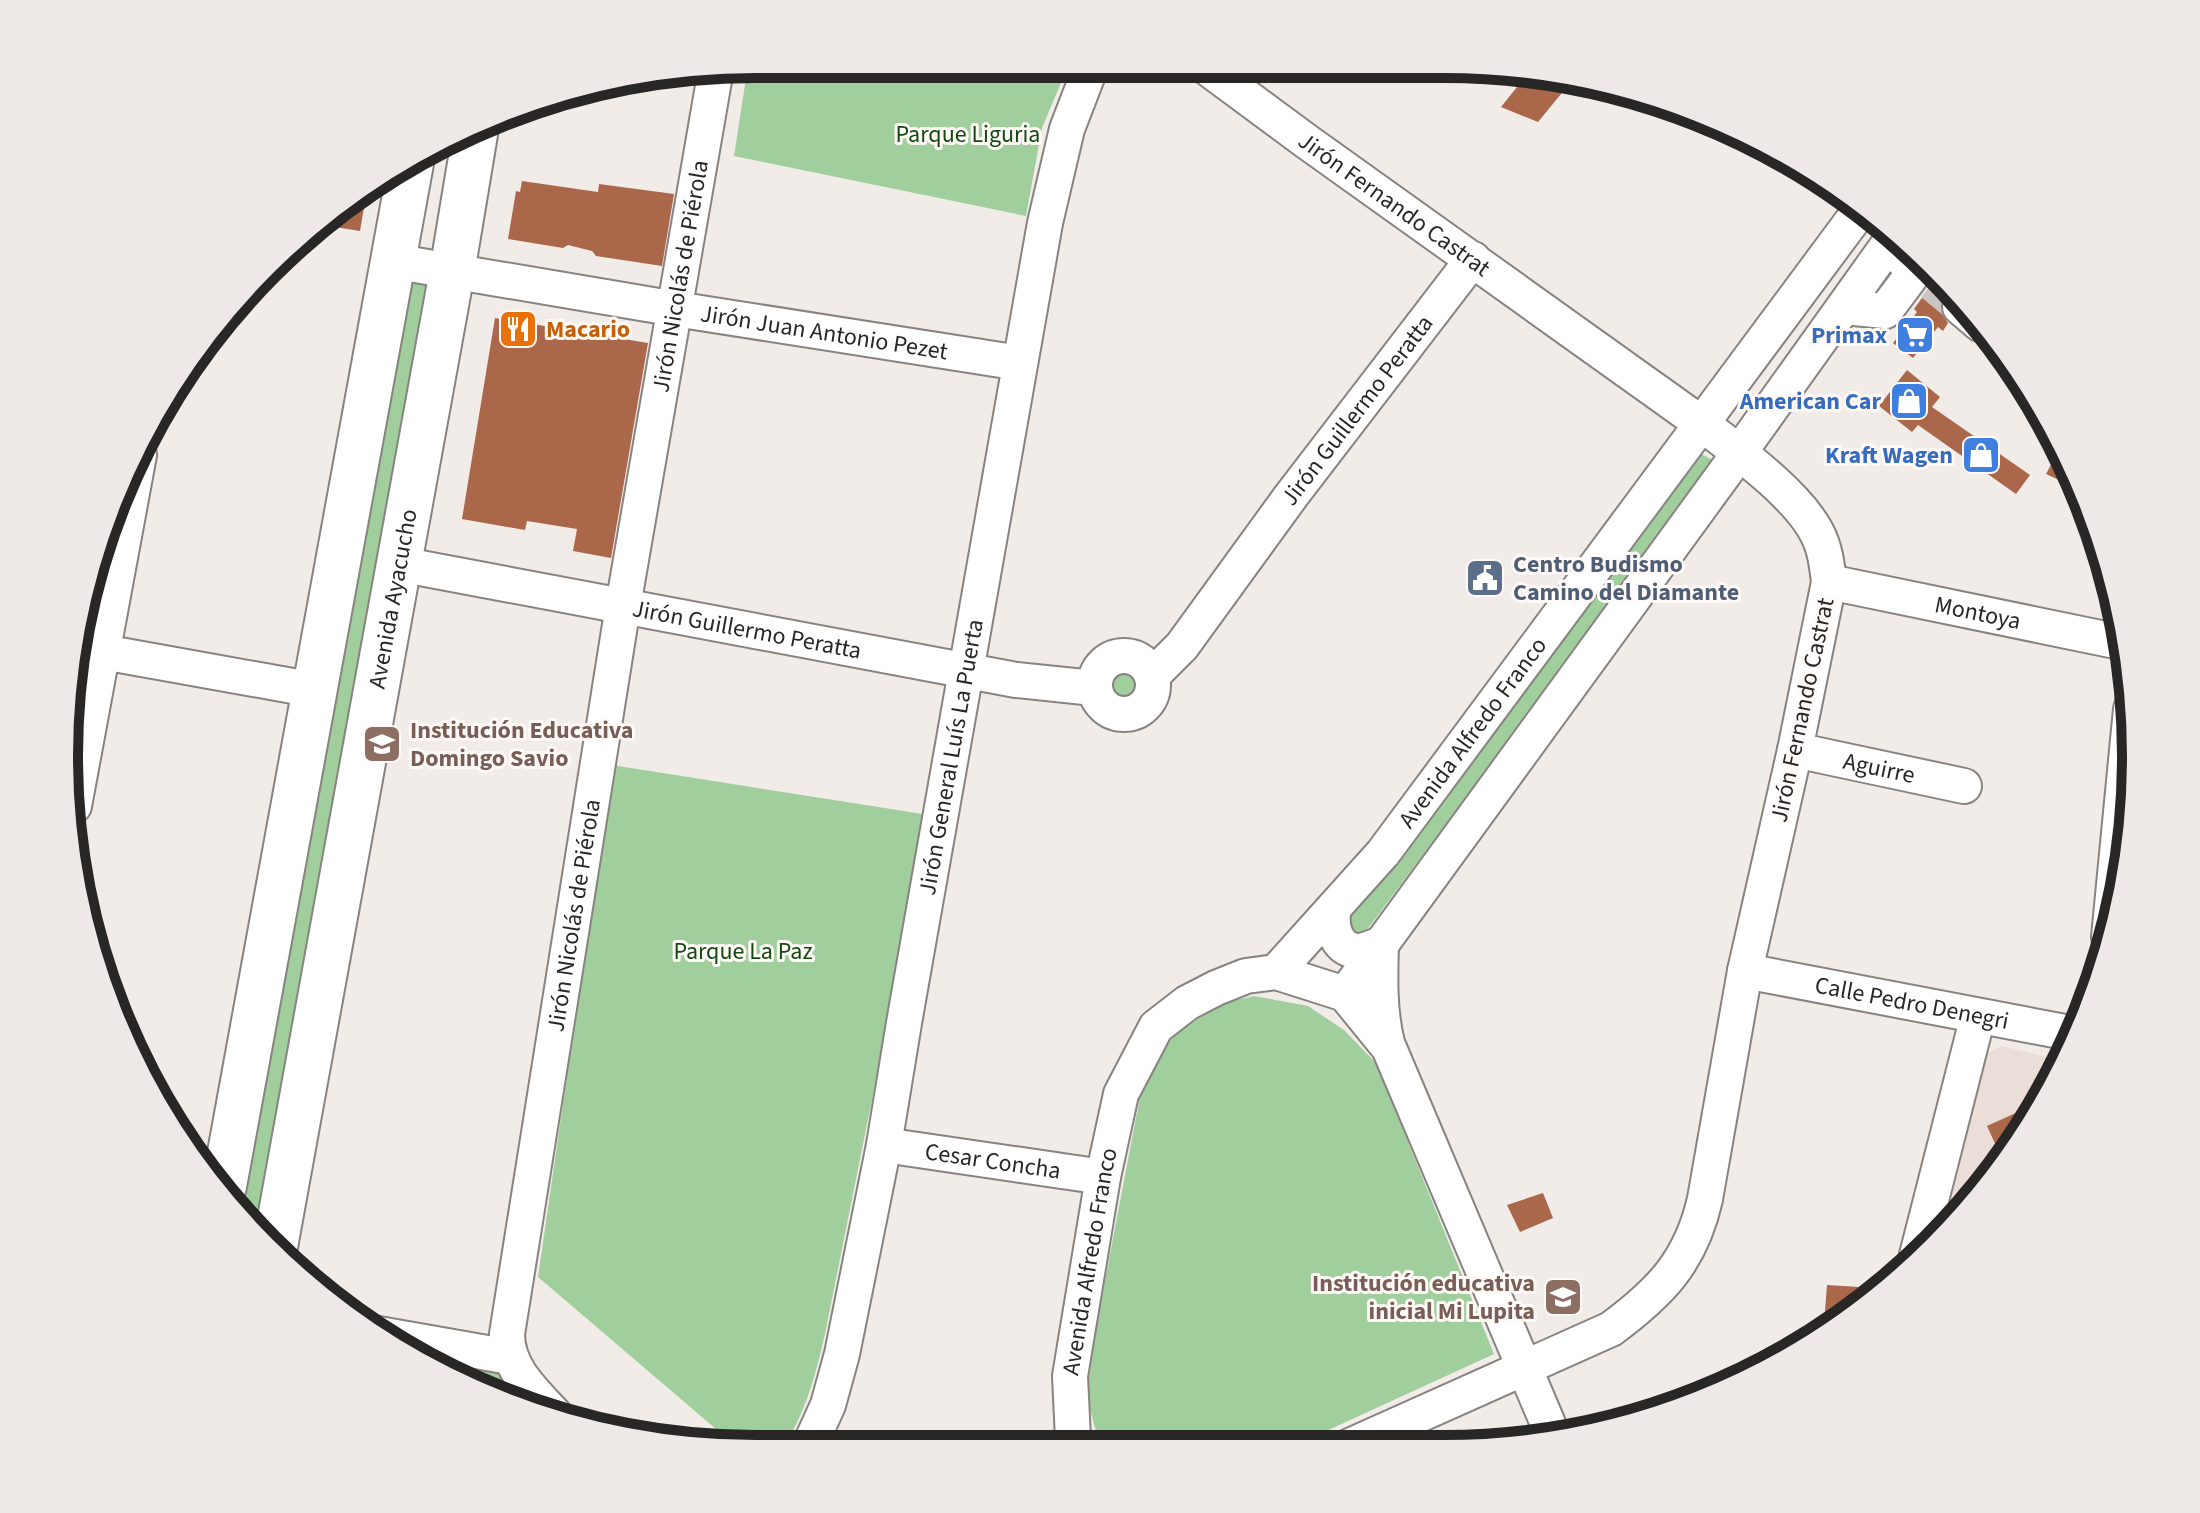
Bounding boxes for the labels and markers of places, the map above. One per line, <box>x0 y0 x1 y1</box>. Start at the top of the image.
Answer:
restaurant icon: Macario <box>497 308 539 350</box>
place label: Macario <box>546 312 630 347</box>
supermarket icon: Primax <box>1894 314 1936 356</box>
place label: Primax <box>1811 318 1887 353</box>
shop icon: American Car <box>1888 380 1930 422</box>
place label: American Car <box>1739 384 1881 419</box>
shop icon: Kraft Wagen <box>1960 434 2002 476</box>
place label: Kraft Wagen <box>1825 438 1953 473</box>
place label: Centro Budismo Camino del Diamante <box>1513 547 1739 610</box>
public building icon: Centro Budismo Camino del Diamante <box>1464 557 1506 599</box>
place label: Institución Educativa Domingo Savio <box>410 713 633 776</box>
school or university icon: Institución Educativa Domingo Savio <box>361 723 403 765</box>
place label: Institución educativa inicial Mi Lupita <box>1312 1266 1535 1329</box>
school or university icon: Institución educativa inicial Mi Lupita <box>1542 1276 1584 1318</box>

